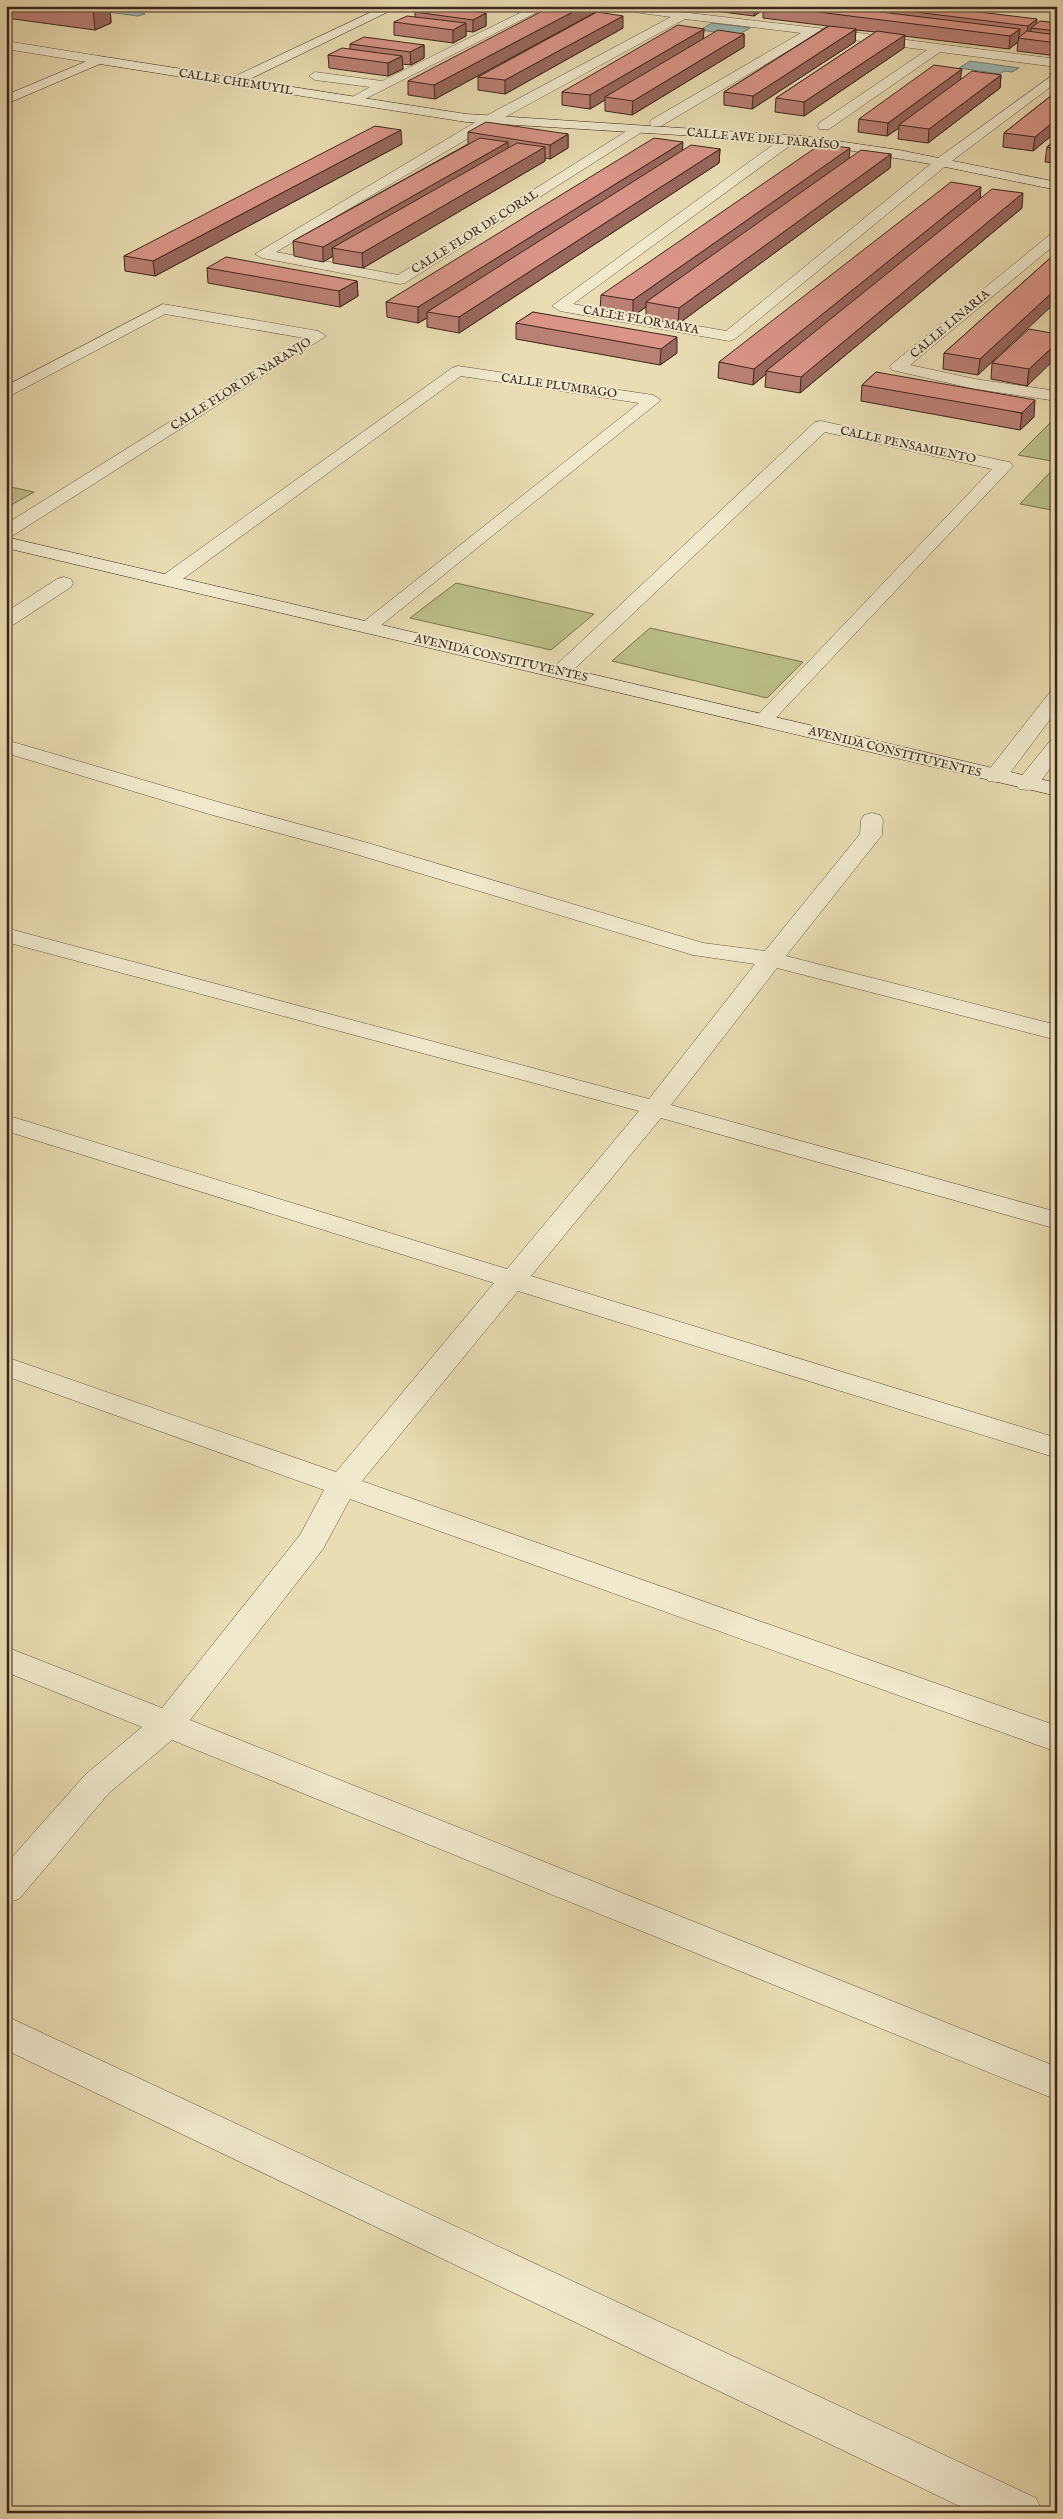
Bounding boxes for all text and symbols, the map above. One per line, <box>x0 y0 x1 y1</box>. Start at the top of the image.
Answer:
street label: CALLE CHEMUYIL <box>178 66 295 99</box>
street label: CALLE AVE DEL PARAÍSO <box>686 124 840 153</box>
street label: CALLE FLOR DE CORAL <box>409 187 542 277</box>
street label: CALLE LINARIA <box>907 286 993 362</box>
street label: CALLE FLOR MAYA <box>582 302 701 338</box>
street label: CALLE FLOR DE NARANJO <box>168 334 315 434</box>
street label: CALLE PLUMBAGO <box>500 370 618 402</box>
street label: CALLE PENSAMIENTO <box>839 423 977 467</box>
street label: AVENIDA CONSTITUYENTES <box>412 631 589 685</box>
street label: AVENIDA CONSTITUYENTES <box>806 723 983 781</box>

